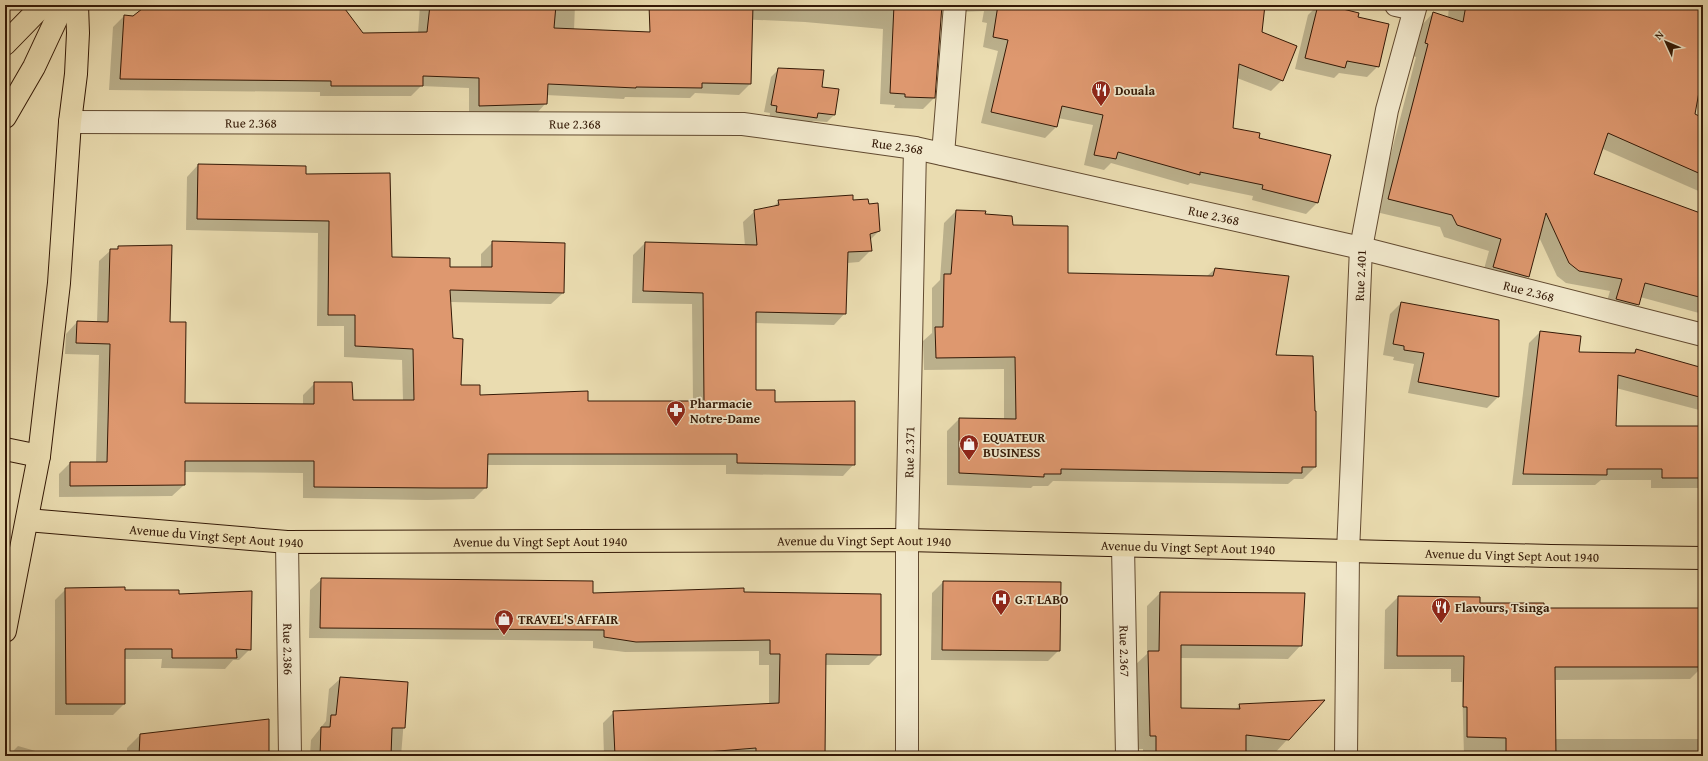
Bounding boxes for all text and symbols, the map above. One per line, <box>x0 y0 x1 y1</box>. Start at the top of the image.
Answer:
north arrow <box>1646 22 1686 62</box>
text: N <box>1650 26 1668 43</box>
restaurant icon: Douala <box>1090 79 1112 107</box>
place label: Douala <box>1115 81 1156 100</box>
street label: Rue 2.368 <box>225 113 277 132</box>
street label: Rue 2.368 <box>549 114 601 133</box>
street label: Rue 2.368 <box>871 133 925 159</box>
street label: Rue 2.368 <box>1187 200 1241 230</box>
street label: Rue 2.401 <box>1349 249 1370 302</box>
street label: Rue 2.368 <box>1501 275 1556 306</box>
place label: Pharmacie Notre-Dame <box>690 394 760 428</box>
pharmacy icon: Pharmacie Notre-Dame <box>665 399 687 427</box>
street label: Rue 2.371 <box>899 426 919 478</box>
place label: EQUATEUR BUSINESS <box>983 428 1046 462</box>
shop icon: EQUATEUR BUSINESS <box>958 433 980 461</box>
street label: Avenue du Vingt Sept Aout 1940 <box>129 519 303 552</box>
street label: Avenue du Vingt Sept Aout 1940 <box>777 530 951 551</box>
street label: Avenue du Vingt Sept Aout 1940 <box>453 531 627 551</box>
street label: Avenue du Vingt Sept Aout 1940 <box>1101 535 1275 559</box>
street label: Avenue du Vingt Sept Aout 1940 <box>1425 543 1599 566</box>
hospital icon: G.T LABO <box>990 588 1012 616</box>
place label: G.T LABO <box>1015 590 1068 609</box>
restaurant icon: Flavours, Tsinga <box>1430 596 1452 624</box>
place label: Flavours, Tsinga <box>1455 598 1550 617</box>
shop icon: TRAVEL'S AFFAIR <box>493 608 515 636</box>
place label: TRAVEL'S AFFAIR <box>518 610 619 629</box>
street label: Rue 2.386 <box>279 623 298 675</box>
street label: Rue 2.367 <box>1115 625 1135 677</box>

